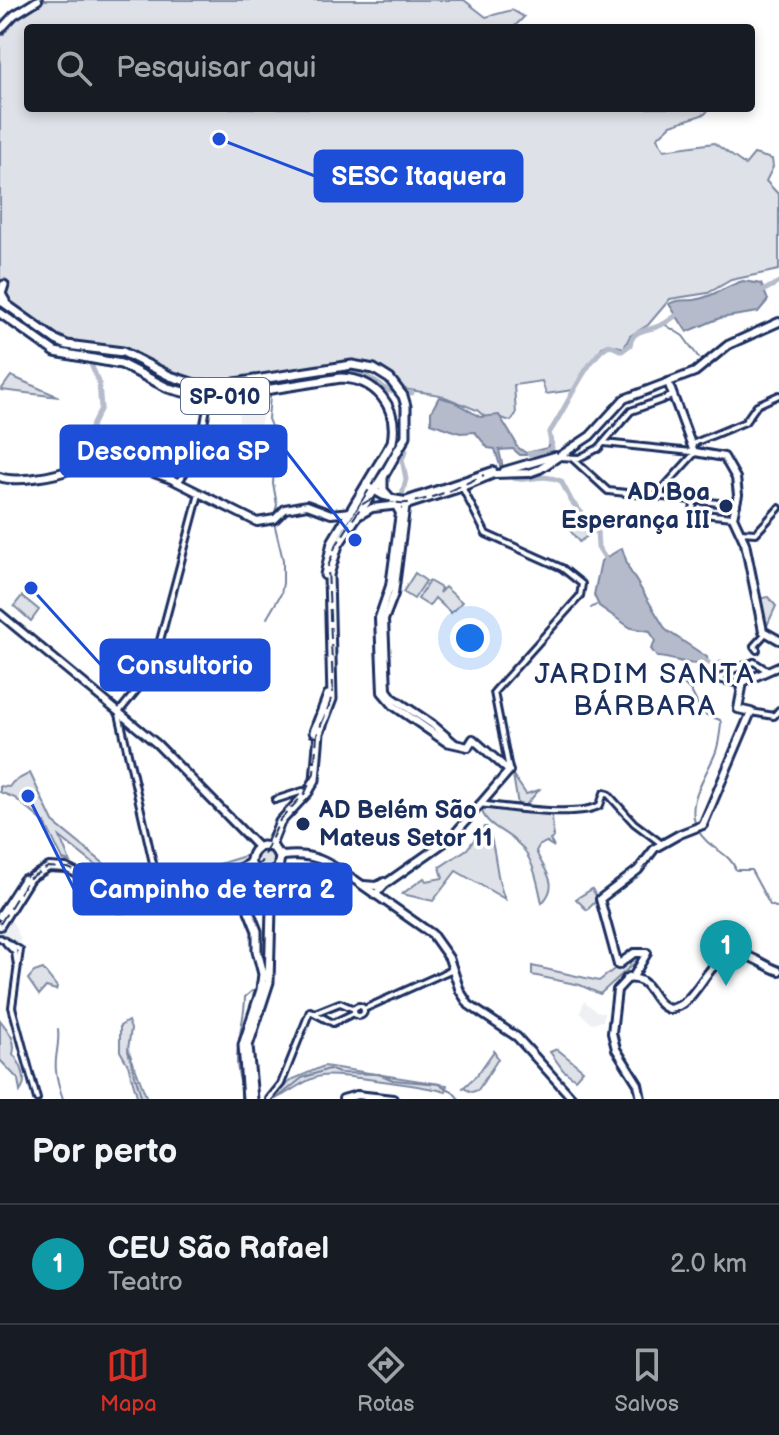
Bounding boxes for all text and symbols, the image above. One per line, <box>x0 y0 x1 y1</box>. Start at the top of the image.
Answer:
search box <box>24 24 755 112</box>
icon: search <box>52 46 96 90</box>
text: Pesquisar aqui <box>116 50 317 86</box>
callout: SESC Itaquera <box>315 151 522 201</box>
text: SESC Itaquera <box>331 162 507 193</box>
road number: SP-010 <box>181 378 269 414</box>
callout: Descomplica SP <box>61 426 286 476</box>
text: Descomplica SP <box>76 437 270 468</box>
place label: AD Boa Esperança III <box>561 478 710 535</box>
marker: AD Boa Esperança III <box>717 497 735 515</box>
your location <box>450 618 490 658</box>
callout: Consultorio <box>101 640 269 690</box>
text: Consultorio <box>117 651 253 682</box>
district label: JARDIM SANTA BÁRBARA <box>535 658 755 723</box>
place label: AD Belém São Mateus Setor 11 <box>318 796 493 853</box>
marker: AD Belém São Mateus Setor 11 <box>294 815 312 833</box>
callout: Campinho de terra 2 <box>74 864 351 914</box>
text: Campinho de terra 2 <box>89 875 335 906</box>
pin: 1 <box>700 920 752 986</box>
text: Por perto <box>32 1131 177 1172</box>
text: CEU São Rafael <box>108 1231 329 1267</box>
text: 1 <box>53 1249 63 1280</box>
text: 2.0 km <box>670 1249 747 1280</box>
text: Teatro <box>108 1267 183 1298</box>
tab: Mapa <box>100 1343 157 1418</box>
tab: Rotas <box>357 1343 414 1418</box>
tab: Salvos <box>615 1343 679 1418</box>

